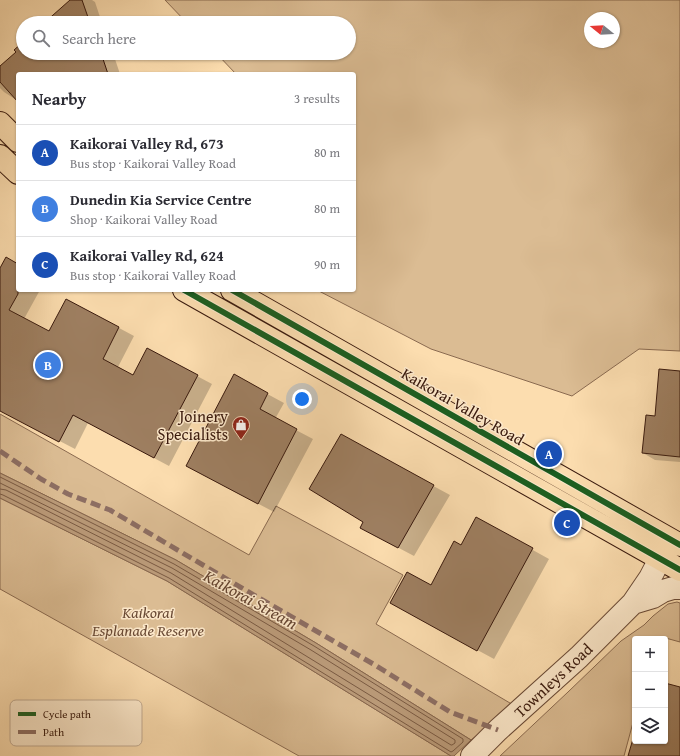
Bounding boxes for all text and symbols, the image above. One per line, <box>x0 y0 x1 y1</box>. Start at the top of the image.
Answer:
north arrow <box>584 12 620 48</box>
search box <box>16 16 356 60</box>
icon: search <box>30 27 52 49</box>
text: Search here <box>62 28 136 49</box>
text: Nearby <box>32 86 86 111</box>
text: 3 results <box>294 89 340 108</box>
text: Kaikorai Valley Rd, 673 <box>70 133 224 154</box>
text: A <box>41 143 49 162</box>
text: 80 m <box>314 143 340 162</box>
text: Bus stop · Kaikorai Valley Road <box>70 154 236 173</box>
text: Dunedin Kia Service Centre <box>70 189 252 210</box>
text: B <box>41 199 49 218</box>
text: 80 m <box>314 199 340 218</box>
text: Shop · Kaikorai Valley Road <box>70 210 217 229</box>
text: Kaikorai Valley Rd, 624 <box>70 245 224 266</box>
text: C <box>41 255 49 274</box>
text: 90 m <box>314 255 340 274</box>
text: Bus stop · Kaikorai Valley Road <box>70 266 236 285</box>
pin: B <box>35 350 61 380</box>
street label: Kaikorai Valley Road <box>397 361 529 451</box>
your location <box>292 389 312 409</box>
place label: Joinery Specialists <box>158 404 228 446</box>
shop icon: Joinery Specialists <box>231 415 251 440</box>
pin: A <box>536 439 562 469</box>
pin: C <box>554 508 580 538</box>
water label: Kaikorai Stream <box>198 562 303 635</box>
park label: Kaikorai Esplanade Reserve <box>91 600 204 642</box>
map controls <box>632 636 668 744</box>
button: + <box>632 636 668 672</box>
street label: Townleys Road <box>508 637 598 723</box>
button: − <box>632 672 668 708</box>
legend <box>10 700 142 746</box>
text: Cycle path <box>43 706 92 722</box>
button: layers <box>632 708 668 744</box>
text: Path <box>43 724 65 740</box>

